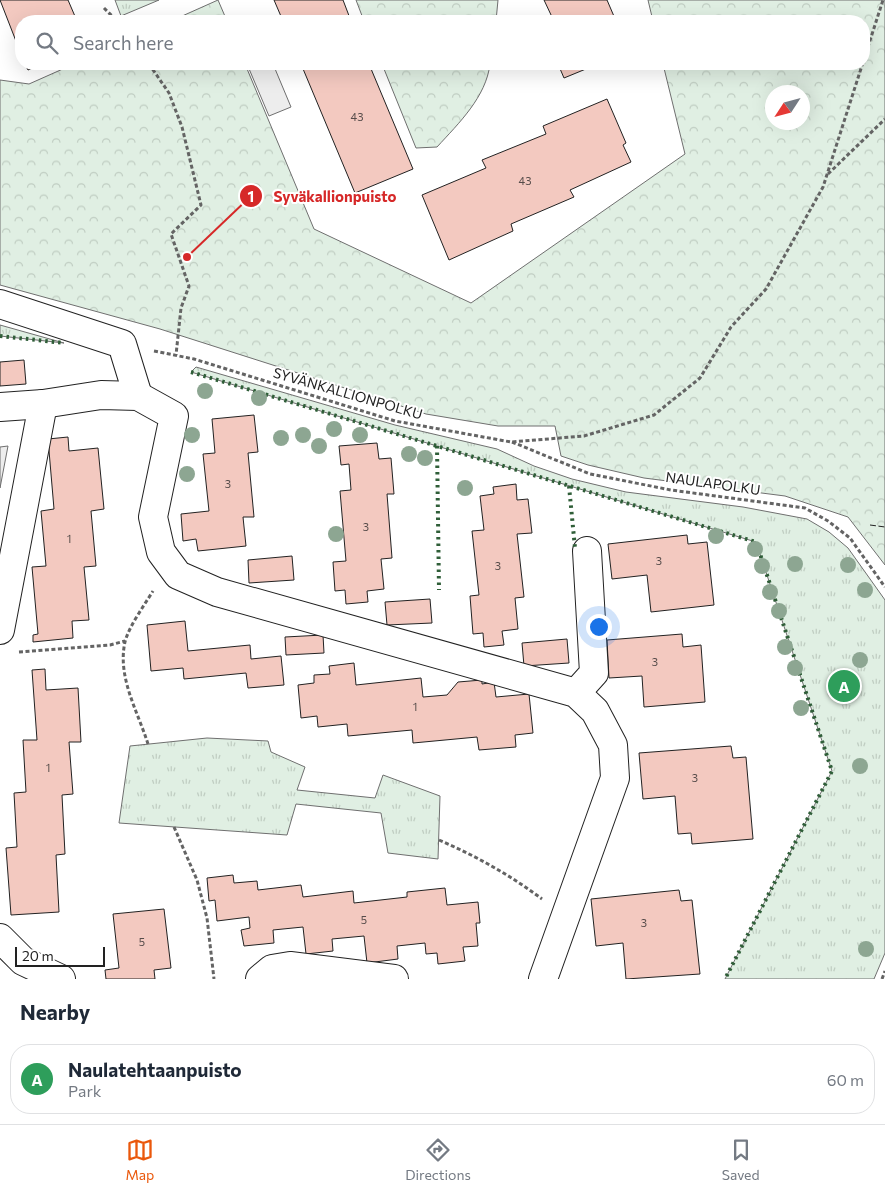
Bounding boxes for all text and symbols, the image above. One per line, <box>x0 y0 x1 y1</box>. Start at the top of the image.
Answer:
search box <box>15 15 870 70</box>
icon: search <box>33 29 61 57</box>
text: Search here <box>73 31 173 54</box>
north arrow <box>765 85 810 130</box>
house number: 43 <box>351 110 363 123</box>
house number: 43 <box>519 174 531 187</box>
callout: Syväkallionpuisto <box>239 181 407 211</box>
text: 1 <box>248 187 254 205</box>
text: Syväkallionpuisto <box>274 187 396 205</box>
street label: SYVÄNKALLIONPOLKU <box>271 364 425 422</box>
street label: NAULAPOLKU <box>665 468 761 498</box>
house number: 3 <box>225 477 231 490</box>
house number: 3 <box>363 520 369 533</box>
house number: 1 <box>67 532 71 545</box>
house number: 3 <box>656 554 662 567</box>
house number: 3 <box>495 559 501 572</box>
your location <box>586 614 612 640</box>
house number: 3 <box>652 655 658 668</box>
pin: A <box>828 667 860 705</box>
house number: 1 <box>413 700 417 713</box>
house number: 1 <box>46 761 50 774</box>
house number: 3 <box>692 771 698 784</box>
house number: 5 <box>361 913 367 926</box>
house number: 3 <box>641 916 647 929</box>
house number: 5 <box>139 935 145 948</box>
scale bar <box>15 944 105 967</box>
text: 20 m <box>22 947 54 964</box>
text: Nearby <box>20 999 90 1024</box>
text: Naulatehtaanpuisto <box>68 1058 242 1081</box>
text: A <box>31 1070 43 1089</box>
text: 60 m <box>827 1070 864 1089</box>
text: Park <box>68 1081 101 1100</box>
tab: Map <box>125 1136 154 1183</box>
tab: Directions <box>405 1136 471 1183</box>
tab: Saved <box>722 1136 760 1183</box>

